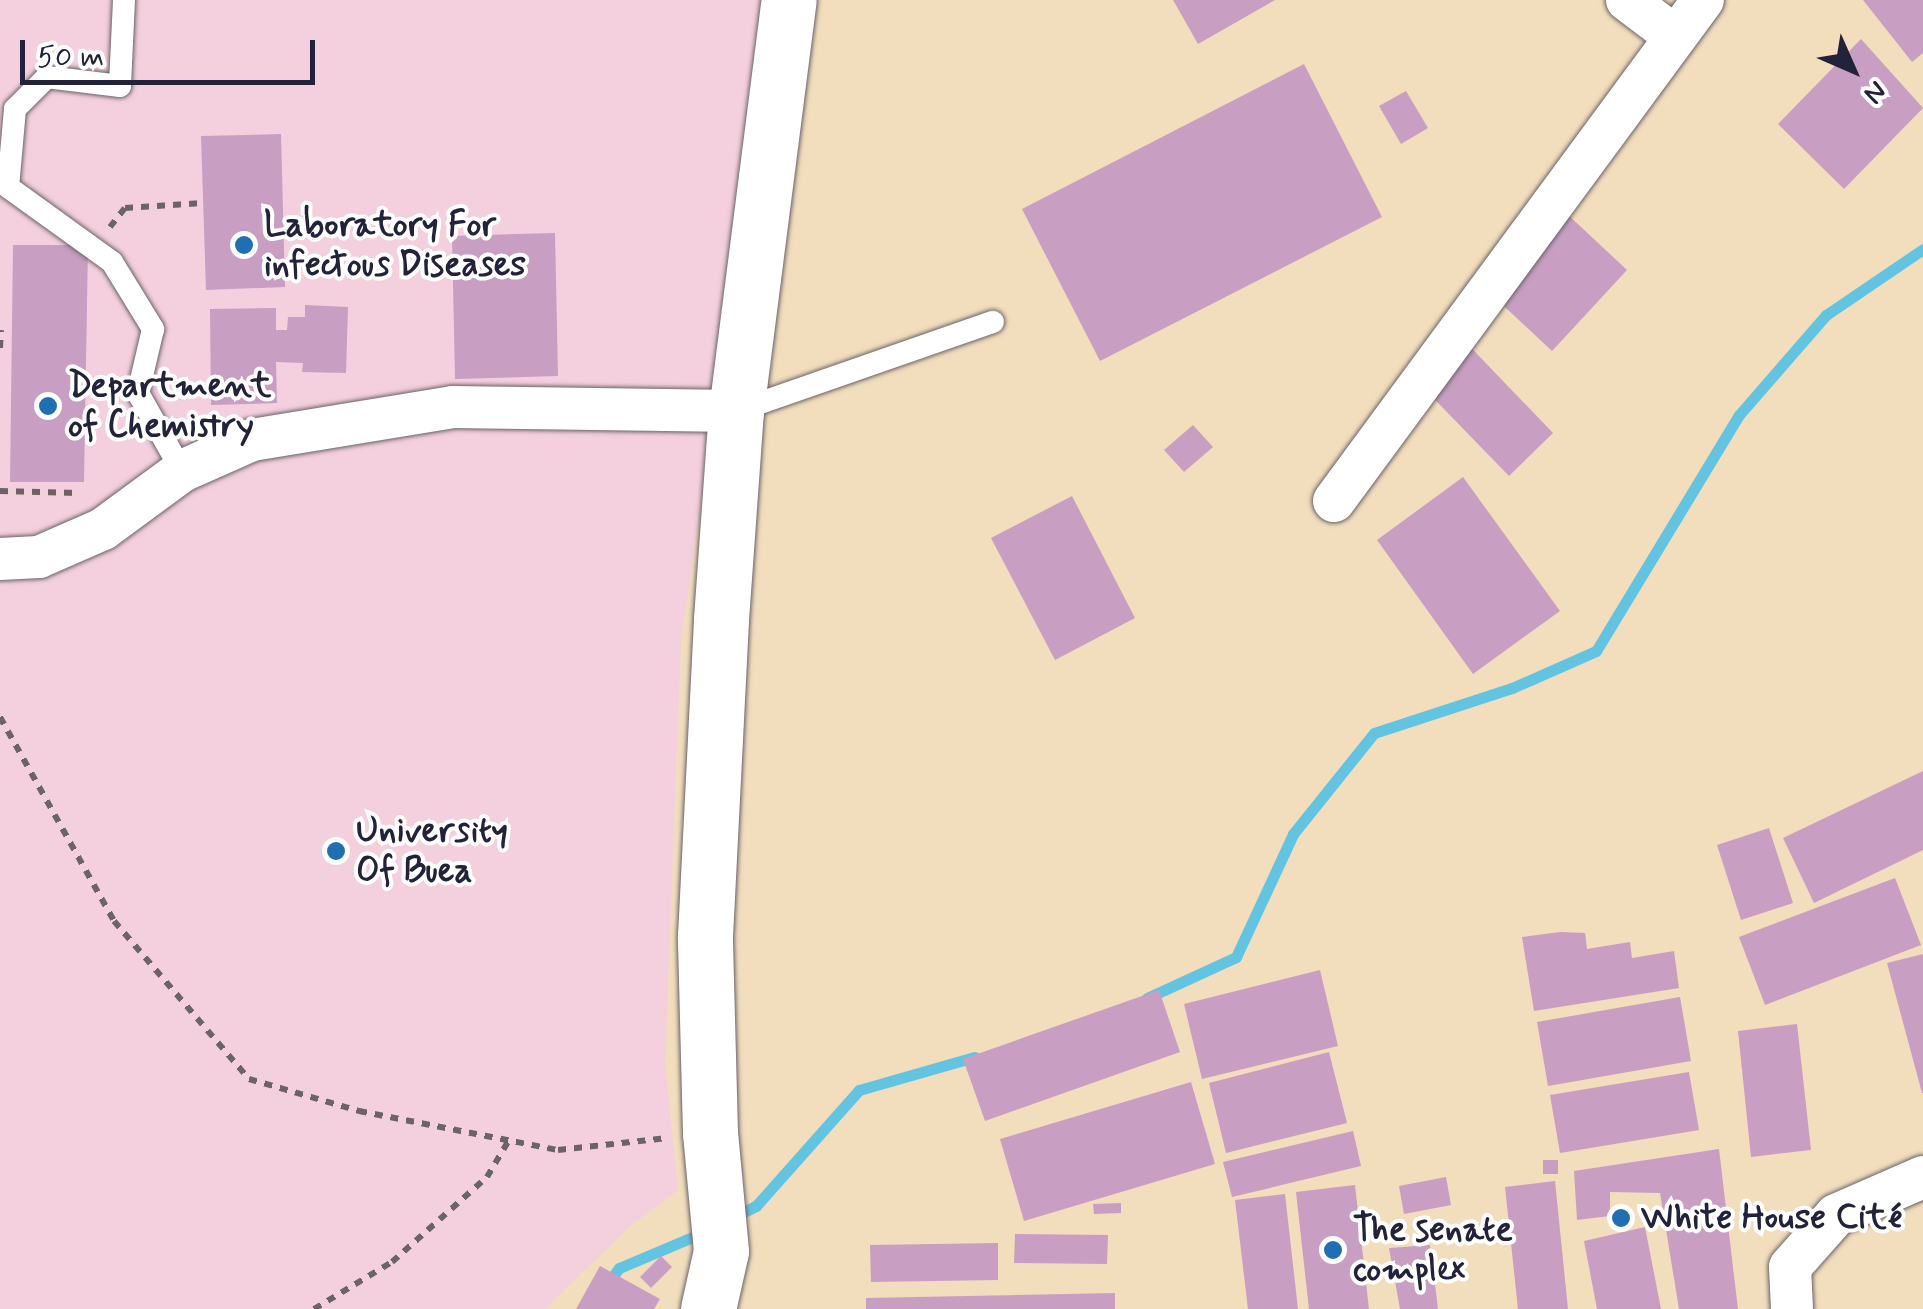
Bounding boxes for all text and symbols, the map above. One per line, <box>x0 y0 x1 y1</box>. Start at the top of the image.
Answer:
scale bar <box>25 20 320 82</box>
north arrow <box>1803 20 1903 120</box>
text: 50 m <box>37 38 104 77</box>
text: N <box>1855 72 1894 111</box>
place label: Laboratory For infectous Diseases <box>264 204 530 286</box>
marker: Laboratory For infectous Diseases <box>233 234 255 256</box>
place label: Department of Chemistry <box>68 365 271 447</box>
marker: Department of Chemistry <box>37 395 59 417</box>
place label: University Of Buea <box>356 810 508 892</box>
marker: University Of Buea <box>325 840 347 862</box>
place label: White House Cité <box>1641 1197 1895 1239</box>
marker: White House Cité <box>1610 1207 1632 1229</box>
place label: The senate complex <box>1353 1209 1515 1291</box>
marker: The senate complex <box>1322 1239 1344 1261</box>

